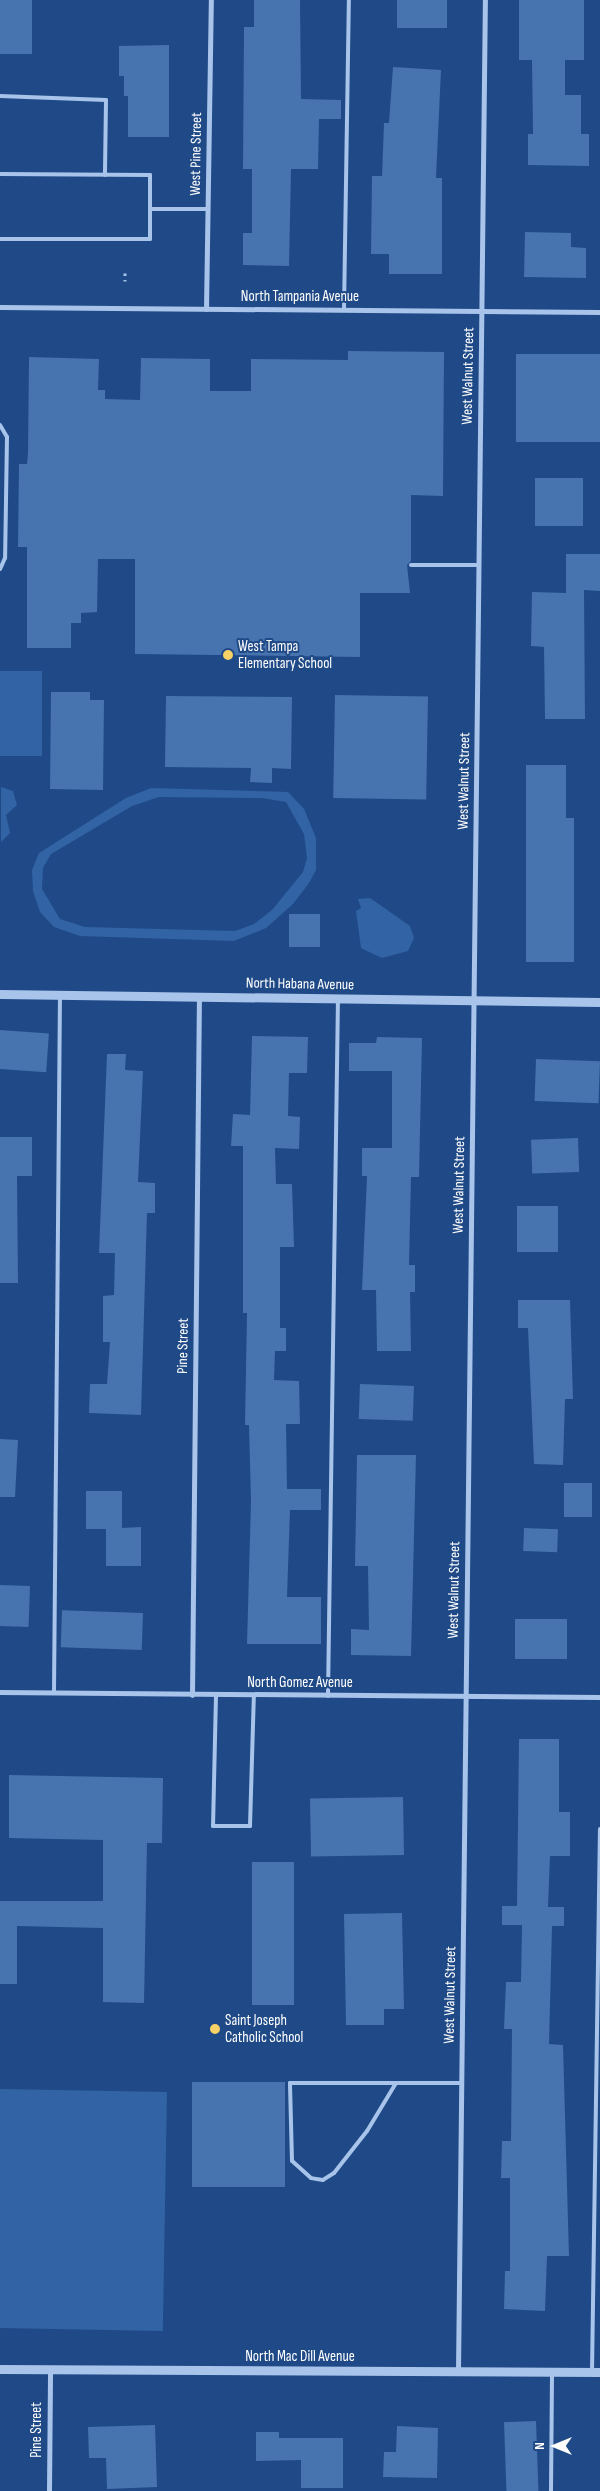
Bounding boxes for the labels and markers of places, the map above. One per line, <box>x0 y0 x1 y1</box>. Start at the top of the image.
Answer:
place label: West Tampa Elementary School <box>238 637 332 672</box>
marker: West Tampa Elementary School <box>222 649 234 661</box>
place label: Saint Joseph Catholic School <box>225 2011 303 2046</box>
marker: Saint Joseph Catholic School <box>209 2023 221 2035</box>

